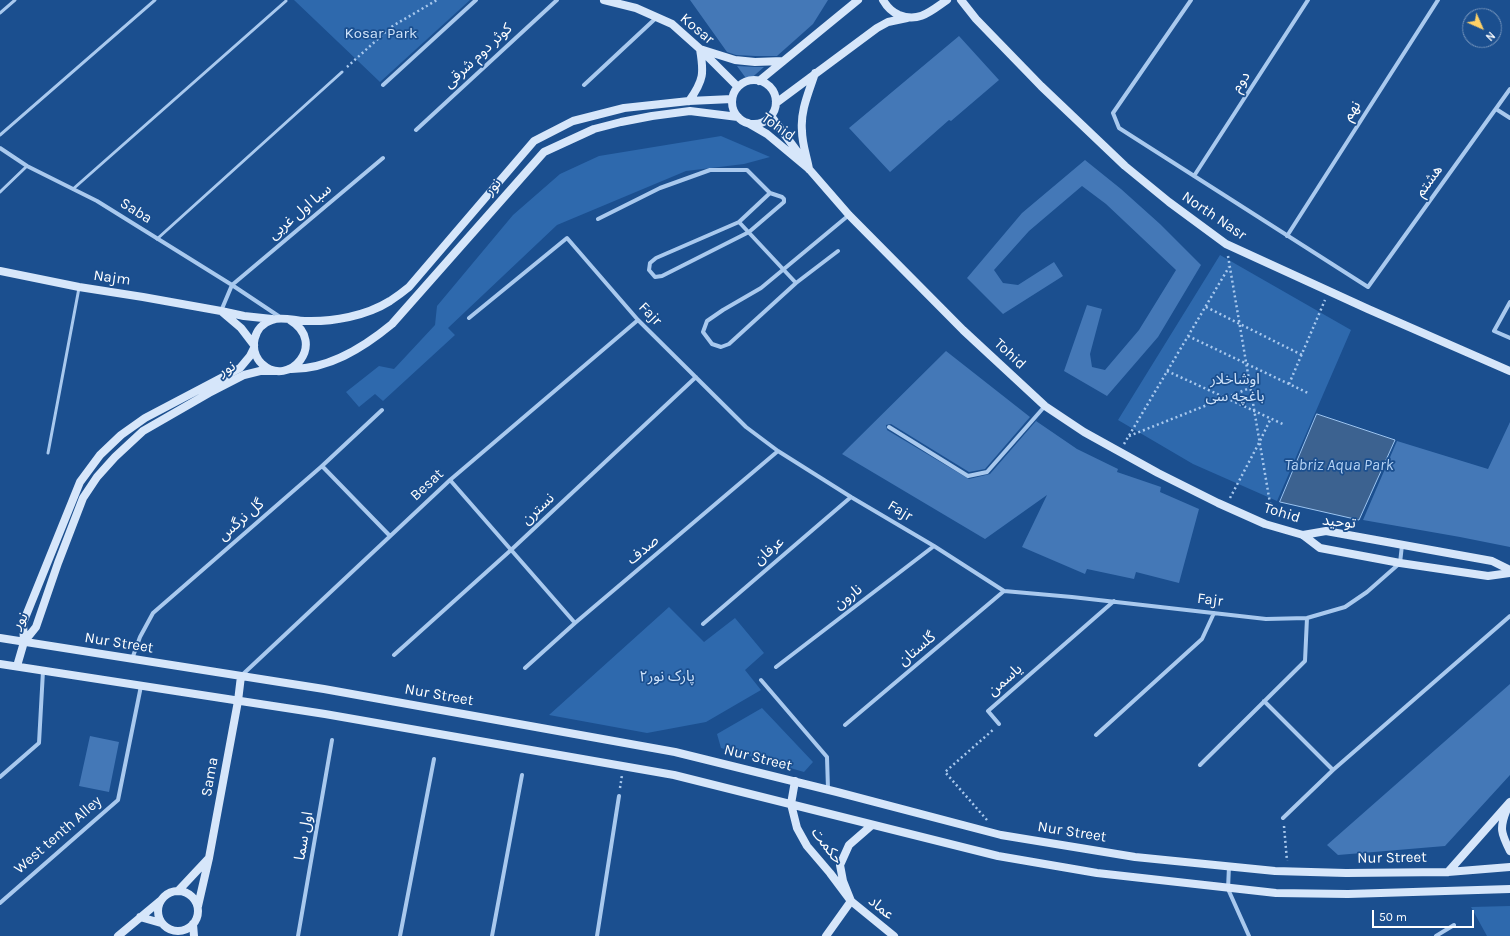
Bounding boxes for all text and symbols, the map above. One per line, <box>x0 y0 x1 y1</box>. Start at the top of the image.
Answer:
north arrow <box>1462 8 1502 48</box>
street label: Kosar <box>676 10 718 48</box>
street label: کوثر دوم شرقی <box>440 20 516 92</box>
park label: Kosar Park <box>345 25 417 43</box>
text: N <box>1483 29 1498 44</box>
street label: دوم <box>1228 68 1254 96</box>
street label: نهم <box>1339 98 1365 124</box>
street label: Tohid <box>758 109 798 145</box>
street label: هشتم <box>1411 161 1447 201</box>
street label: نور <box>481 175 505 199</box>
street label: سبا اول غربی <box>265 180 335 244</box>
street label: North Nasr <box>1178 188 1250 244</box>
street label: Saba <box>117 194 155 228</box>
street label: Najm <box>92 266 132 290</box>
street label: Fajr <box>635 298 665 330</box>
street label: Tohid <box>990 335 1030 373</box>
street label: نور <box>216 357 238 381</box>
park label: اوشاخلار باغچه سی <box>1205 371 1265 406</box>
water label: Tabriz Aqua Park <box>1284 455 1394 475</box>
street label: Besat <box>407 465 447 505</box>
street label: نسترن <box>518 489 558 529</box>
street label: گل نرگس <box>214 495 268 545</box>
street label: Fajr <box>884 497 916 525</box>
street label: Tohid <box>1262 499 1302 527</box>
street label: توحید <box>1321 511 1357 533</box>
street label: صدف <box>623 531 663 569</box>
street label: عرفان <box>750 533 788 569</box>
street label: نارون <box>830 581 866 613</box>
street label: Fajr <box>1196 589 1224 611</box>
street label: نور <box>8 609 32 633</box>
street label: گلستان <box>894 628 940 670</box>
street label: Nur Street <box>83 629 155 657</box>
street label: یاسمن <box>984 660 1026 700</box>
park label: پارک نور۲ <box>639 668 695 686</box>
street label: Nur Street <box>403 680 475 710</box>
street label: Nur Street <box>722 741 794 775</box>
street label: Sama <box>198 756 222 798</box>
street label: West tenth Alley <box>11 792 105 878</box>
street label: اول سما <box>291 810 317 862</box>
street label: Nur Street <box>1036 818 1108 846</box>
street label: حکمت <box>807 824 847 868</box>
street label: Nur Street <box>1357 848 1427 868</box>
street label: عماد <box>865 892 897 924</box>
scale bar <box>1374 902 1476 928</box>
text: 50 m <box>1379 910 1407 924</box>

